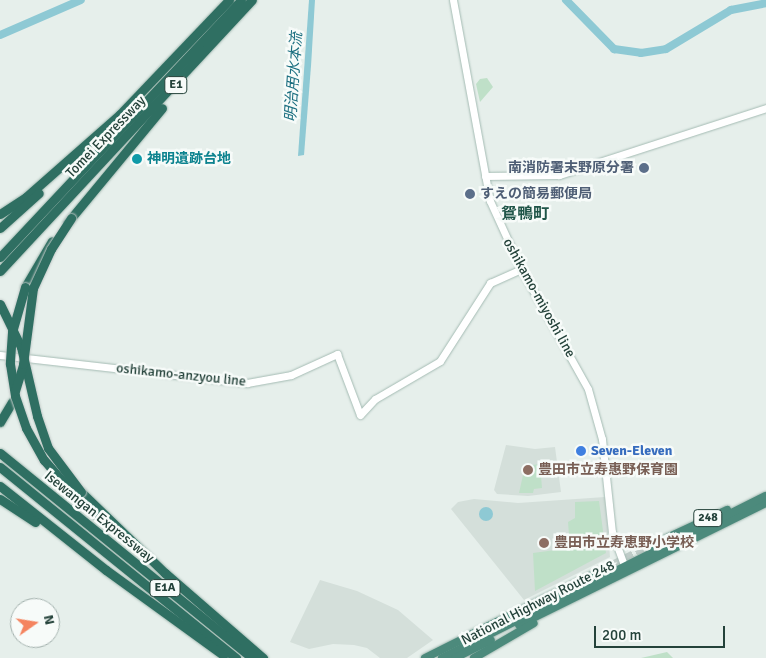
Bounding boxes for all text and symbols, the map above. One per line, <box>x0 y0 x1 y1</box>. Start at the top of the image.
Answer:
water label: 明治用水本流 <box>282 31 306 123</box>
road number: E1 <box>164 76 188 94</box>
street label: Tomei Expressway <box>63 93 149 181</box>
place label: 神明遺跡台地 <box>147 151 231 167</box>
marker: 神明遺跡台地 <box>131 153 143 165</box>
place label: 南消防署末野原分署 <box>508 160 634 176</box>
marker: 南消防署末野原分署 <box>638 162 650 174</box>
place label: すえの簡易郵便局 <box>480 186 592 202</box>
marker: すえの簡易郵便局 <box>464 188 476 200</box>
district label: 鴛鴨町 <box>501 204 549 224</box>
street label: oshikamo-miyoshi line <box>499 235 579 361</box>
street label: oshikamo-anzyou line <box>115 360 247 390</box>
place label: Seven-Eleven <box>591 443 672 459</box>
marker: Seven-Eleven <box>575 445 587 457</box>
place label: 豊田市立寿惠野保育園 <box>538 462 678 478</box>
marker: 豊田市立寿惠野保育園 <box>522 464 534 476</box>
street label: Isewangan Expressway <box>41 468 157 566</box>
road number: 248 <box>693 508 723 528</box>
place label: 豊田市立寿恵野小学校 <box>554 535 694 551</box>
marker: 豊田市立寿恵野小学校 <box>538 537 550 549</box>
street label: National Highway Route 248 <box>459 557 617 649</box>
road number: E1A <box>149 578 181 598</box>
north arrow <box>10 598 60 648</box>
text: N <box>40 613 59 626</box>
scale bar <box>596 616 727 648</box>
text: 200 m <box>602 626 642 644</box>

